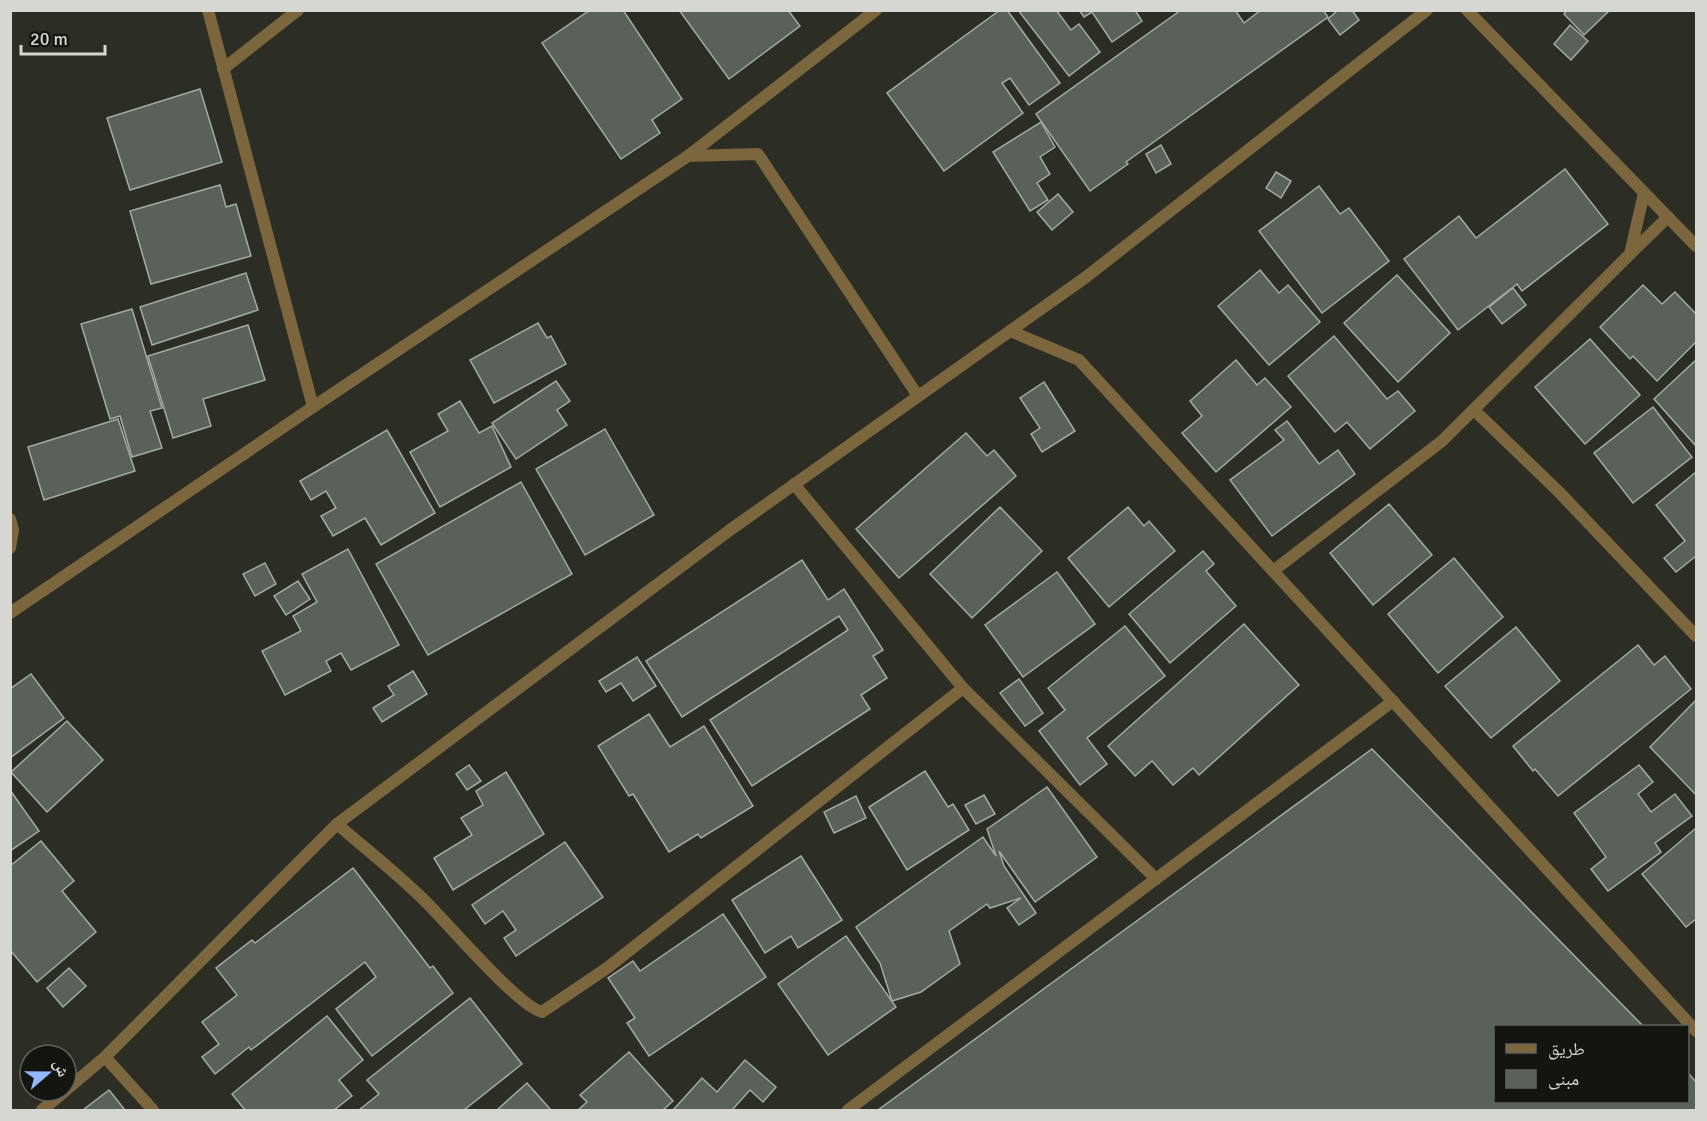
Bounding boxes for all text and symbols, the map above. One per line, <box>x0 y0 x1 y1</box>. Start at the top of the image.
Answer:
scale bar <box>21 18 105 56</box>
text: 20 m <box>30 28 68 50</box>
legend <box>1494 1025 1689 1103</box>
text: طريق <box>1548 1038 1585 1060</box>
north arrow <box>18 1043 78 1103</box>
text: ش <box>49 1057 73 1080</box>
text: مبنى <box>1548 1068 1579 1090</box>

